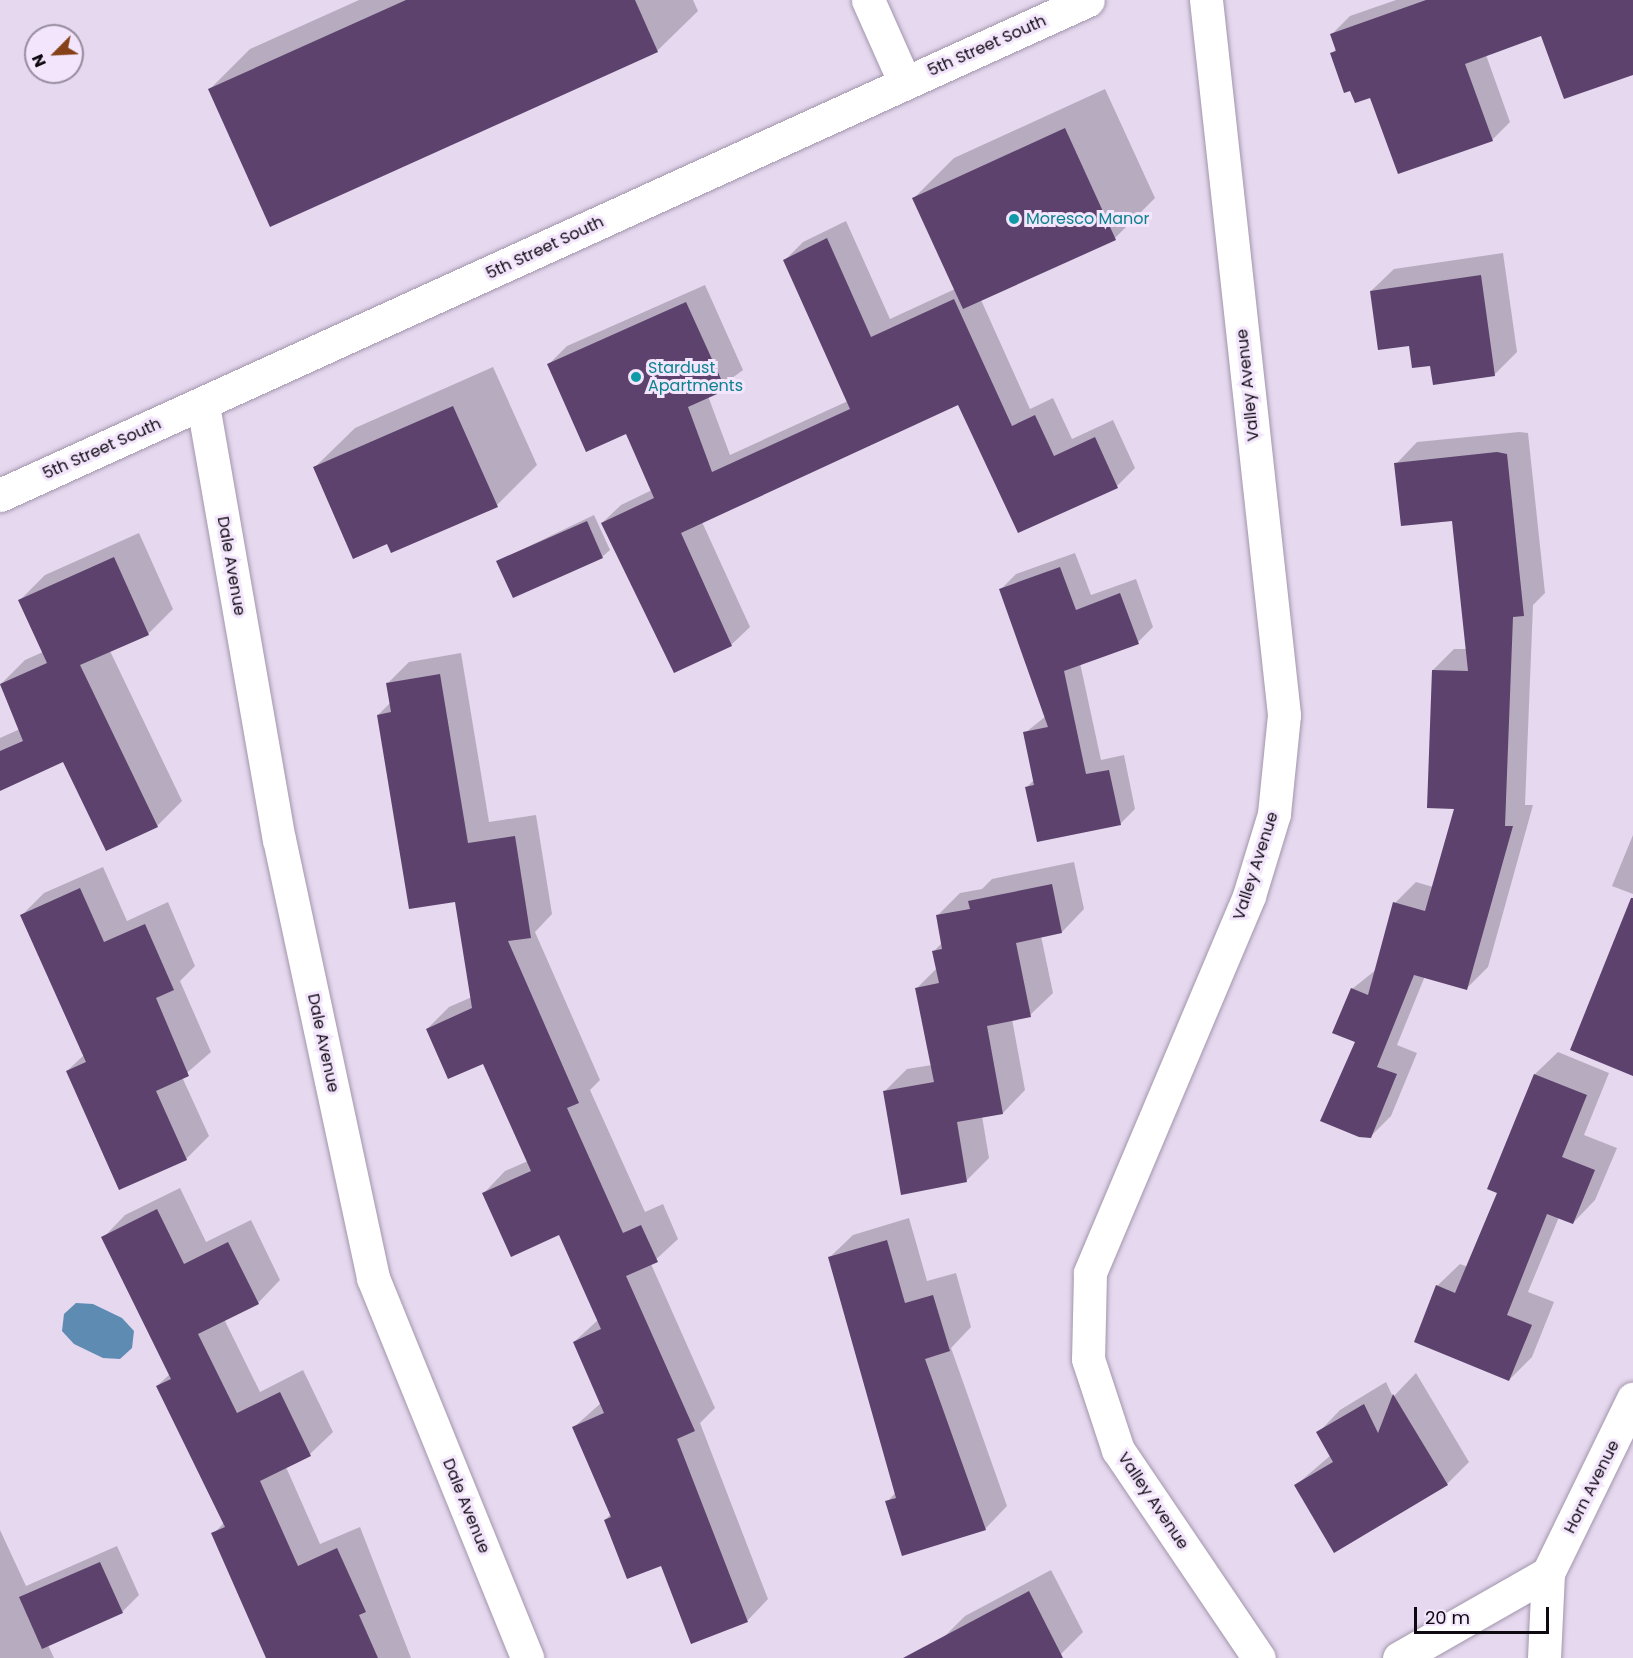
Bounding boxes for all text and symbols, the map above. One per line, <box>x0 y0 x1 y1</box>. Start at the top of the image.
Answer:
street label: 5th Street South <box>925 11 1049 81</box>
north arrow <box>24 24 84 84</box>
text: N <box>26 51 52 71</box>
place label: Moresco Manor <box>1026 209 1150 229</box>
street label: 5th Street South <box>483 212 607 284</box>
marker: Moresco Manor <box>1007 212 1021 226</box>
street label: Valley Avenue <box>1233 328 1263 442</box>
place label: Stardust Apartments <box>648 358 743 396</box>
marker: Stardust Apartments <box>629 370 643 384</box>
street label: 5th Street South <box>40 414 164 484</box>
street label: Dale Avenue <box>213 515 249 617</box>
street label: Valley Avenue <box>1229 809 1283 923</box>
street label: Dale Avenue <box>303 992 343 1094</box>
street label: Horn Avenue <box>1560 1437 1624 1537</box>
street label: Valley Avenue <box>1114 1449 1192 1553</box>
street label: Dale Avenue <box>438 1456 494 1556</box>
scale bar <box>1417 1595 1552 1633</box>
text: 20 m <box>1425 1605 1470 1630</box>

